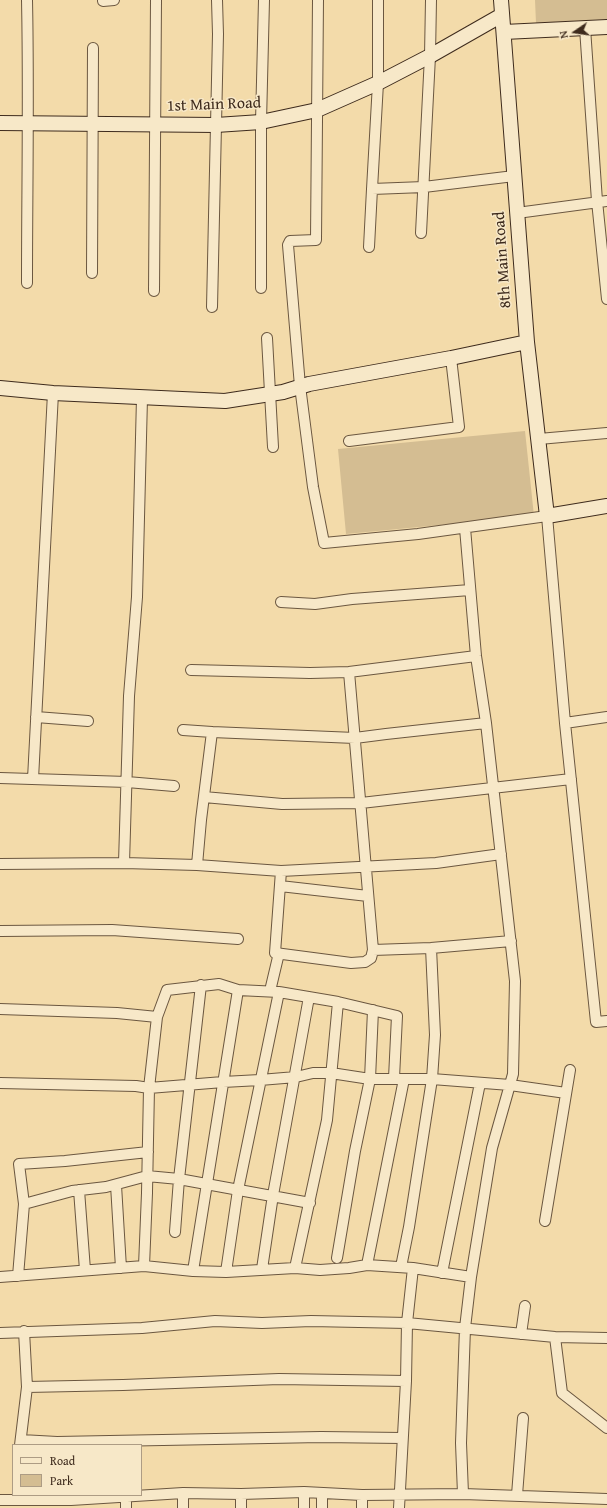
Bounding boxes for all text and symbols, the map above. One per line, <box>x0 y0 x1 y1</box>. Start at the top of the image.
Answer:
north arrow <box>555 12 595 52</box>
text: N <box>555 29 572 40</box>
street label: 1st Main Road <box>167 94 261 116</box>
street label: 8th Main Road <box>490 211 516 309</box>
legend <box>12 1444 142 1496</box>
text: Road <box>50 1452 75 1469</box>
text: Park <box>50 1472 73 1489</box>

